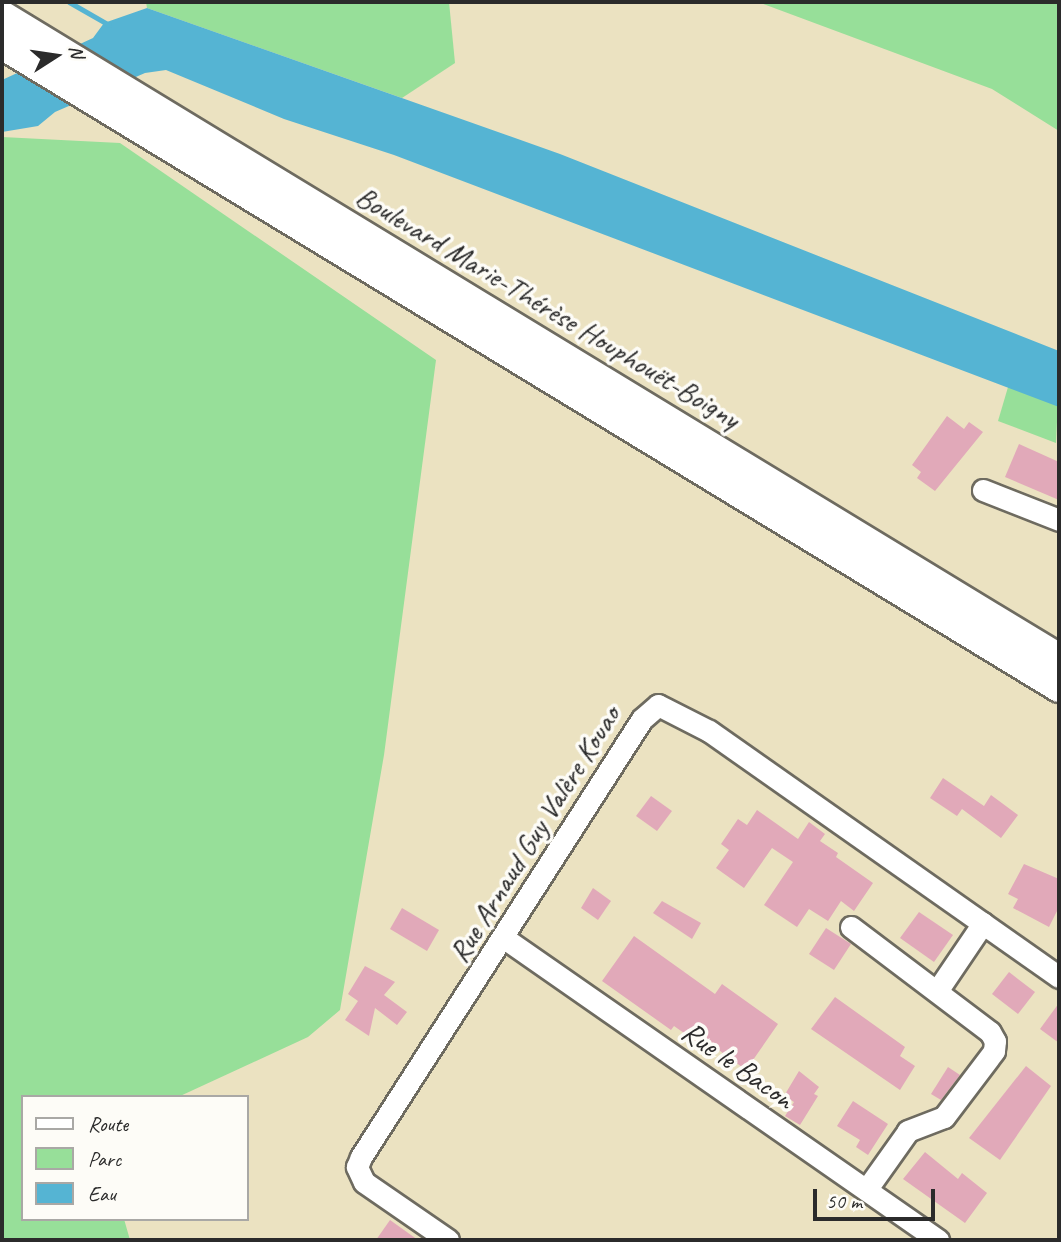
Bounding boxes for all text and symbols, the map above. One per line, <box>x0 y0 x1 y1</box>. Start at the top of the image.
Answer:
north arrow <box>21 21 91 91</box>
text: N <box>64 43 90 60</box>
street label: Boulevard Marie-Thérèse Houphouët-Boigny <box>349 178 747 436</box>
street label: Rue Arnaud Guy Valère Kouao <box>440 699 628 969</box>
street label: Rue le Bacon <box>675 1013 801 1117</box>
legend <box>21 1095 248 1221</box>
text: Route <box>88 1111 128 1137</box>
text: Parc <box>88 1146 121 1172</box>
scale bar <box>816 1176 939 1220</box>
text: Eau <box>88 1181 116 1207</box>
text: 50 m <box>826 1188 862 1214</box>

